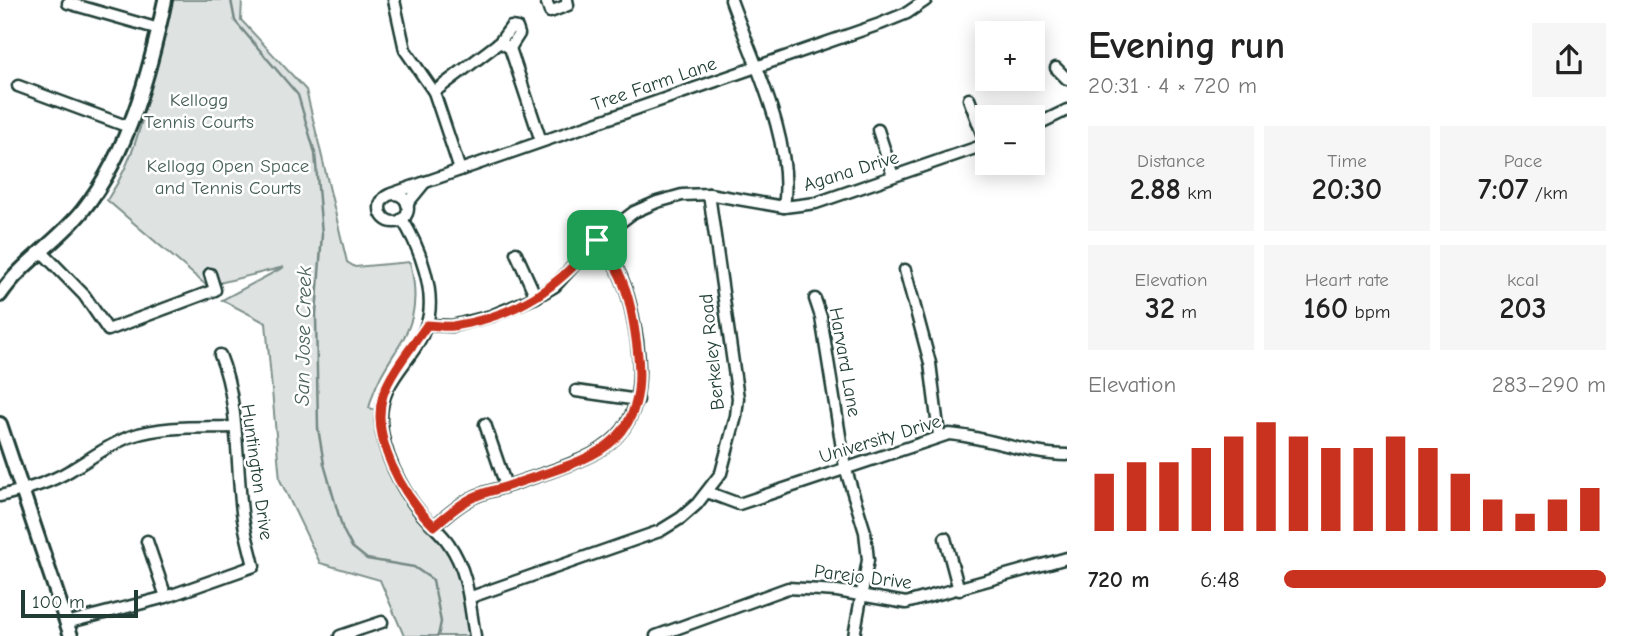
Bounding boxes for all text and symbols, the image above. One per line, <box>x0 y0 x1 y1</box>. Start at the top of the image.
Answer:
map controls <box>975 21 1045 175</box>
button: + <box>975 21 1045 91</box>
button: share <box>1532 23 1606 97</box>
text: Evening run <box>1088 24 1285 68</box>
street label: Tree Farm Lane <box>589 52 719 116</box>
text: 20:31 · 4 × 720 m <box>1088 72 1257 99</box>
park label: Kellogg Tennis Courts <box>144 89 254 133</box>
button: − <box>975 105 1045 175</box>
street label: Agana Drive <box>801 146 901 196</box>
text: Distance <box>1137 150 1205 172</box>
text: Time <box>1327 150 1367 172</box>
text: Pace <box>1504 150 1542 172</box>
park label: Kellogg Open Space and Tennis Courts <box>147 155 309 199</box>
text: 2.88 <box>1130 172 1181 207</box>
text: 20:30 <box>1312 172 1382 207</box>
text: 7:07 <box>1478 172 1528 207</box>
text: km <box>1181 182 1212 204</box>
text: /km <box>1528 182 1568 204</box>
pin <box>567 210 627 270</box>
icon: arrive <box>578 221 616 259</box>
water label: San Jose Creek <box>290 265 316 406</box>
text: Elevation <box>1135 269 1207 291</box>
text: Heart rate <box>1305 269 1389 291</box>
text: kcal <box>1507 269 1539 291</box>
text: 32 <box>1145 291 1175 326</box>
text: 160 <box>1304 291 1348 326</box>
text: 203 <box>1500 291 1546 326</box>
street label: Berkeley Road <box>695 293 729 411</box>
text: m <box>1175 301 1197 323</box>
text: bpm <box>1348 301 1390 323</box>
street label: Harvard Lane <box>825 306 865 418</box>
text: Elevation <box>1088 371 1176 398</box>
text: 283–290 m <box>1492 371 1606 398</box>
street label: Huntington Drive <box>237 403 277 541</box>
street label: University Drive <box>817 410 943 468</box>
street label: Parejo Drive <box>813 560 913 594</box>
text: 720 m <box>1088 566 1149 593</box>
text: 6:48 <box>1200 566 1240 593</box>
scale bar <box>21 587 138 619</box>
text: 100 m <box>32 591 85 613</box>

